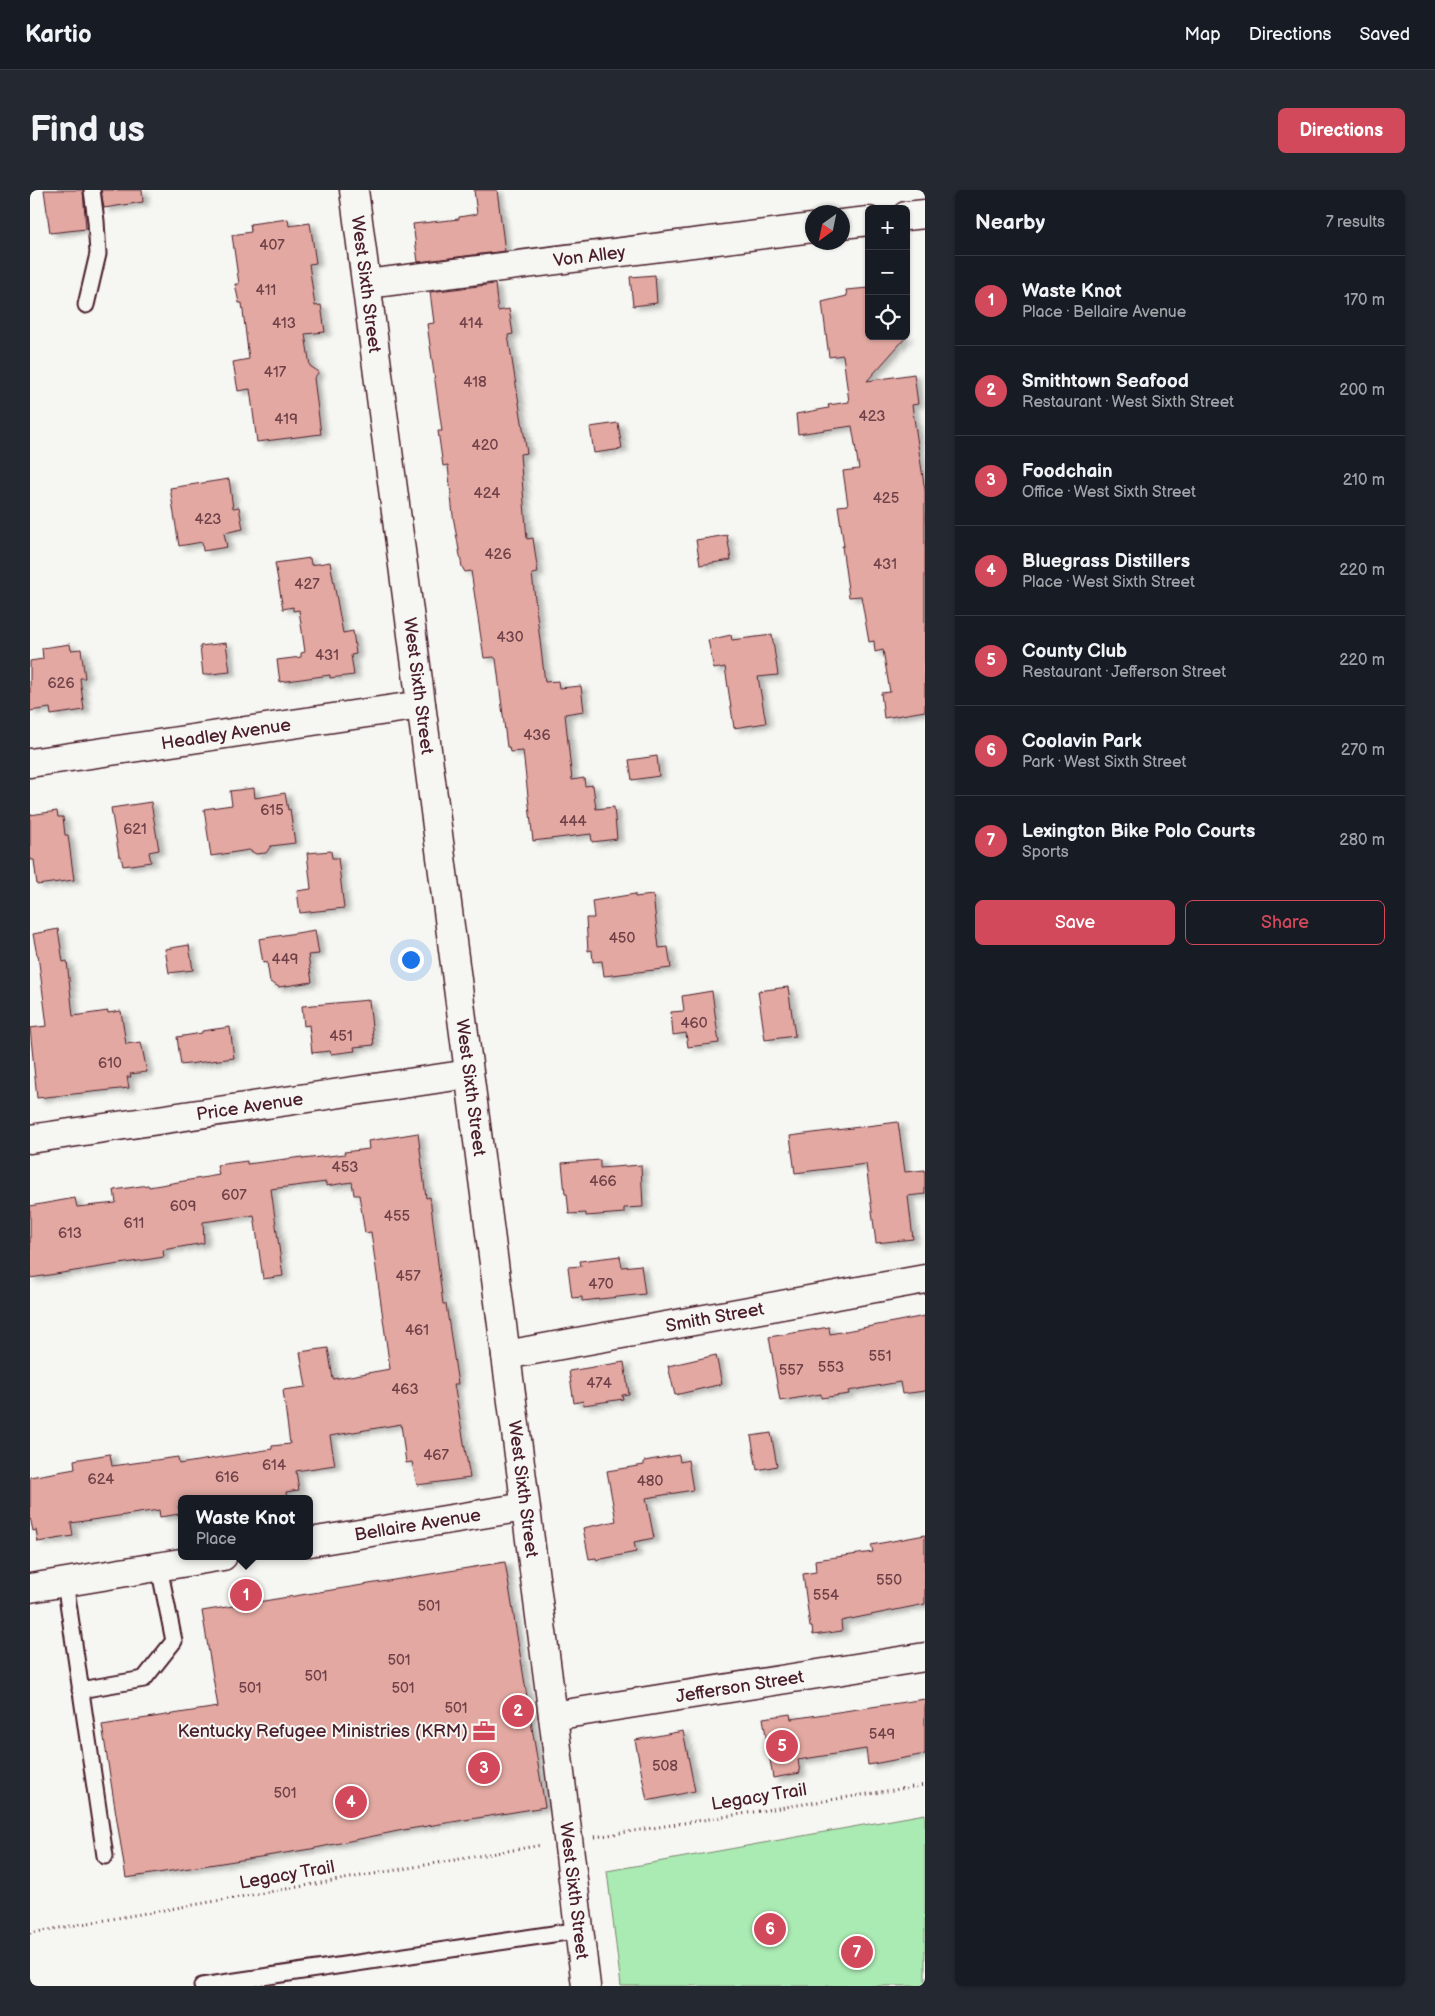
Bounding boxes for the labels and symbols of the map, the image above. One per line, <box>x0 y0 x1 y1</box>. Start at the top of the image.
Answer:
north arrow <box>805 205 850 250</box>
street label: West Sixth Street <box>347 214 386 354</box>
house number: 407 <box>259 236 285 255</box>
street label: Von Alley <box>552 241 627 271</box>
house number: 411 <box>256 281 276 300</box>
house number: 413 <box>272 314 296 333</box>
house number: 414 <box>459 314 483 333</box>
house number: 417 <box>264 363 287 382</box>
house number: 418 <box>463 373 487 392</box>
house number: 423 <box>859 407 885 426</box>
house number: 419 <box>274 410 298 429</box>
house number: 420 <box>472 436 499 455</box>
house number: 424 <box>474 484 500 503</box>
house number: 425 <box>873 489 899 508</box>
house number: 423 <box>195 510 221 529</box>
house number: 426 <box>484 545 512 564</box>
house number: 431 <box>873 555 897 574</box>
house number: 427 <box>294 575 320 594</box>
street label: West Sixth Street <box>399 616 438 756</box>
house number: 430 <box>496 628 524 647</box>
house number: 431 <box>315 646 339 665</box>
house number: 626 <box>47 674 75 693</box>
street label: Headley Avenue <box>159 714 293 754</box>
house number: 436 <box>523 726 551 745</box>
house number: 615 <box>260 801 284 820</box>
house number: 444 <box>559 812 587 831</box>
house number: 621 <box>123 820 147 839</box>
house number: 450 <box>609 929 635 948</box>
your location <box>398 947 424 973</box>
house number: 449 <box>272 950 298 969</box>
house number: 460 <box>680 1014 708 1033</box>
street label: West Sixth Street <box>452 1018 490 1158</box>
house number: 451 <box>329 1027 353 1046</box>
house number: 610 <box>98 1054 122 1073</box>
street label: Price Avenue <box>195 1088 305 1125</box>
house number: 453 <box>332 1158 358 1177</box>
house number: 466 <box>589 1172 617 1191</box>
house number: 607 <box>221 1186 247 1205</box>
house number: 609 <box>170 1197 196 1216</box>
house number: 455 <box>384 1207 410 1226</box>
house number: 611 <box>124 1214 144 1233</box>
house number: 613 <box>58 1224 82 1243</box>
house number: 457 <box>395 1267 421 1286</box>
house number: 470 <box>588 1275 614 1294</box>
street label: Smith Street <box>664 1298 766 1336</box>
house number: 461 <box>405 1321 429 1340</box>
house number: 551 <box>869 1347 892 1366</box>
house number: 553 <box>818 1358 844 1377</box>
house number: 557 <box>779 1361 804 1380</box>
house number: 474 <box>586 1374 612 1393</box>
house number: 463 <box>391 1380 419 1399</box>
street label: West Sixth Street <box>504 1419 543 1559</box>
house number: 467 <box>423 1446 449 1465</box>
house number: 614 <box>262 1456 286 1475</box>
house number: 616 <box>215 1468 239 1487</box>
house number: 624 <box>88 1470 114 1489</box>
house number: 480 <box>637 1472 664 1491</box>
street label: Bellaire Avenue <box>353 1504 483 1545</box>
house number: 550 <box>876 1571 902 1590</box>
pin: 1 <box>230 1576 262 1614</box>
house number: 554 <box>813 1586 839 1605</box>
house number: 501 <box>417 1597 441 1616</box>
house number: 501 <box>387 1651 411 1670</box>
street label: Jefferson Street <box>674 1666 806 1707</box>
house number: 501 <box>304 1667 328 1686</box>
house number: 501 <box>238 1679 262 1698</box>
house number: 501 <box>391 1679 415 1698</box>
pin: 2 <box>502 1692 534 1730</box>
house number: 501 <box>444 1699 468 1718</box>
office icon: Kentucky Refugee Ministries (KRM) <box>471 1718 497 1744</box>
place label: Kentucky Refugee Ministries (KRM) <box>178 1721 468 1742</box>
house number: 549 <box>869 1725 895 1744</box>
pin: 5 <box>766 1727 798 1765</box>
pin: 3 <box>468 1749 500 1787</box>
house number: 508 <box>652 1757 678 1776</box>
street label: Legacy Trail <box>710 1779 808 1815</box>
pin: 4 <box>335 1783 367 1821</box>
house number: 501 <box>273 1784 297 1803</box>
street label: West Sixth Street <box>556 1821 593 1961</box>
street label: Legacy Trail <box>238 1856 336 1894</box>
pin: 6 <box>754 1910 786 1948</box>
pin: 7 <box>841 1933 873 1971</box>

